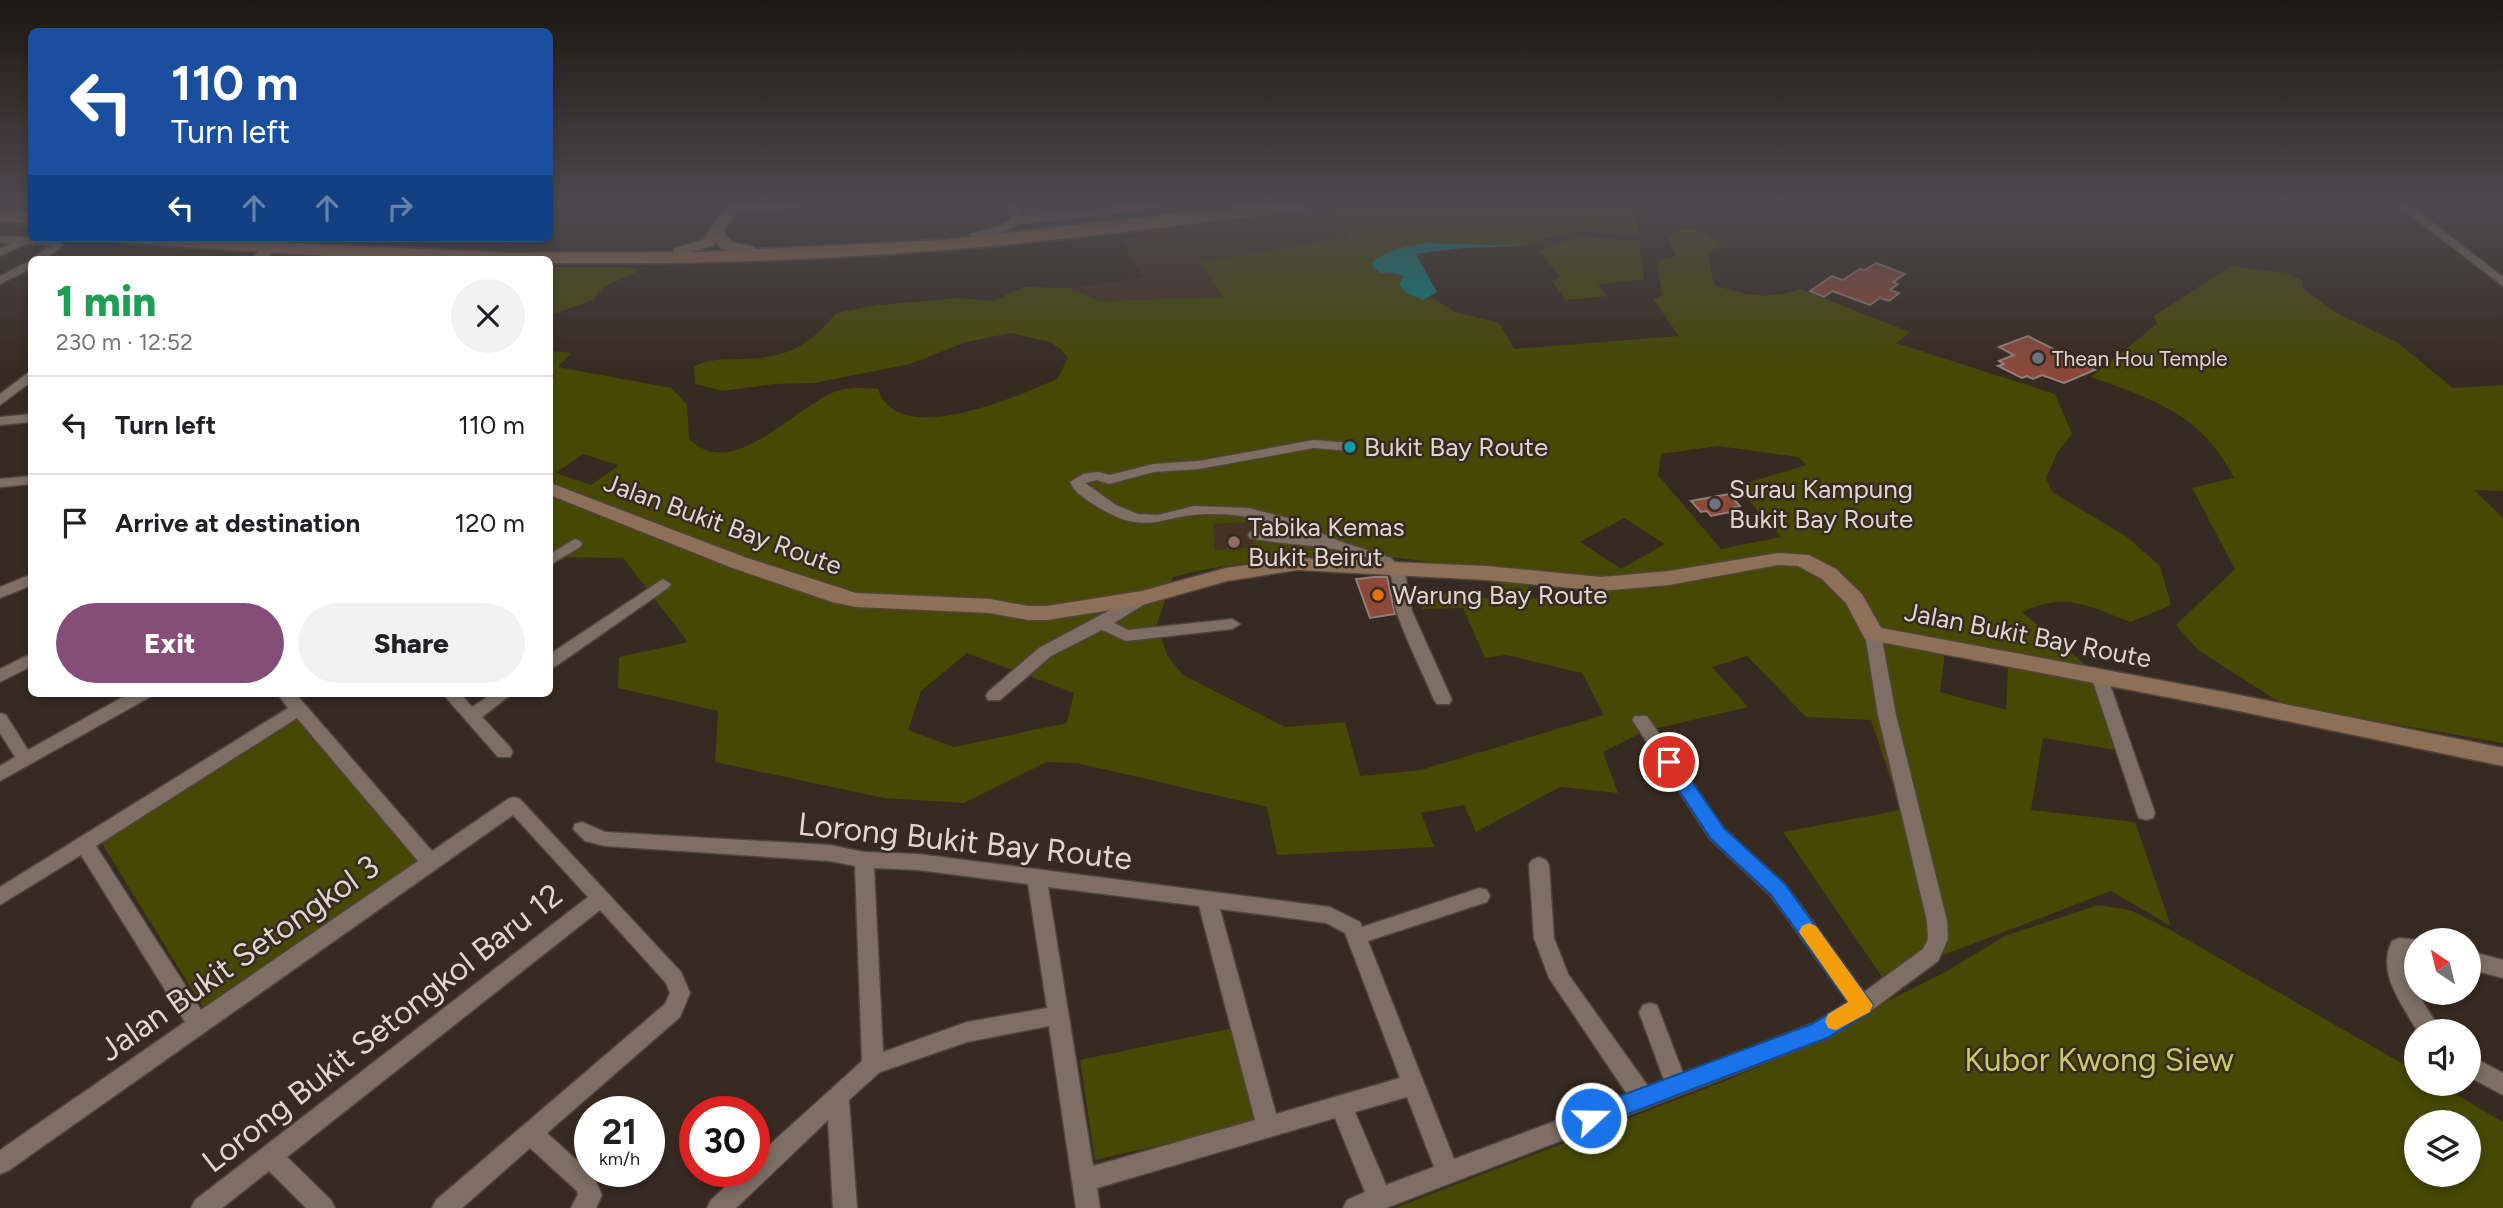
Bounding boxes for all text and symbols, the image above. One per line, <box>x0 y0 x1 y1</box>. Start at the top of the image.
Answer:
text: 110 m <box>171 53 299 112</box>
icon: left <box>56 56 147 147</box>
text: Turn left <box>171 113 290 151</box>
icon: left <box>162 189 200 227</box>
icon: ahead <box>235 189 273 227</box>
icon: ahead <box>308 189 346 227</box>
icon: right <box>381 189 419 227</box>
text: 1 min <box>56 276 156 327</box>
button: close <box>451 279 525 353</box>
text: 230 m · 12:52 <box>56 328 193 356</box>
place label: Thean Hou Temple <box>2052 346 2227 371</box>
marker: Thean Hou Temple <box>2030 350 2046 366</box>
icon: left <box>56 406 94 444</box>
text: Turn left <box>115 409 216 441</box>
text: 110 m <box>458 409 525 441</box>
place label: Bukit Bay Route <box>1364 431 1548 463</box>
marker: Bukit Bay Route <box>1342 439 1358 455</box>
street label: Jalan Bukit Bay Route <box>600 466 846 582</box>
place label: Surau Kampung Bukit Bay Route <box>1729 473 1913 535</box>
marker: Surau Kampung Bukit Bay Route <box>1707 496 1723 512</box>
icon: arrive <box>56 504 94 542</box>
text: Arrive at destination <box>115 507 360 539</box>
text: 120 m <box>455 507 525 539</box>
place label: Tabika Kemas Bukit Beirut <box>1248 511 1405 573</box>
marker: Tabika Kemas Bukit Beirut <box>1226 534 1242 550</box>
place label: Warung Bay Route <box>1392 579 1608 611</box>
marker: Warung Bay Route <box>1370 587 1386 603</box>
street label: Jalan Bukit Bay Route <box>1902 595 2154 675</box>
button: Exit <box>56 603 284 683</box>
button: Share <box>298 603 525 683</box>
pin <box>1639 732 1699 792</box>
icon: arrive <box>1650 743 1688 781</box>
street label: Lorong Bukit Bay Route <box>796 805 1134 877</box>
street label: Jalan Bukit Setongkol 3 <box>92 847 386 1069</box>
street label: Lorong Bukit Setongkol Baru 12 <box>195 876 569 1180</box>
north arrow <box>2404 928 2482 1004</box>
map controls <box>2404 928 2481 1187</box>
button: sound <box>2404 1019 2481 1096</box>
park label: Kubor Kwong Siew <box>1964 1041 2234 1079</box>
position arrow <box>1554 1081 1628 1155</box>
speed limit sign: 30 <box>679 1096 770 1187</box>
button: layers <box>2404 1110 2481 1187</box>
text: 21 <box>602 1111 637 1153</box>
text: km/h <box>599 1148 640 1170</box>

